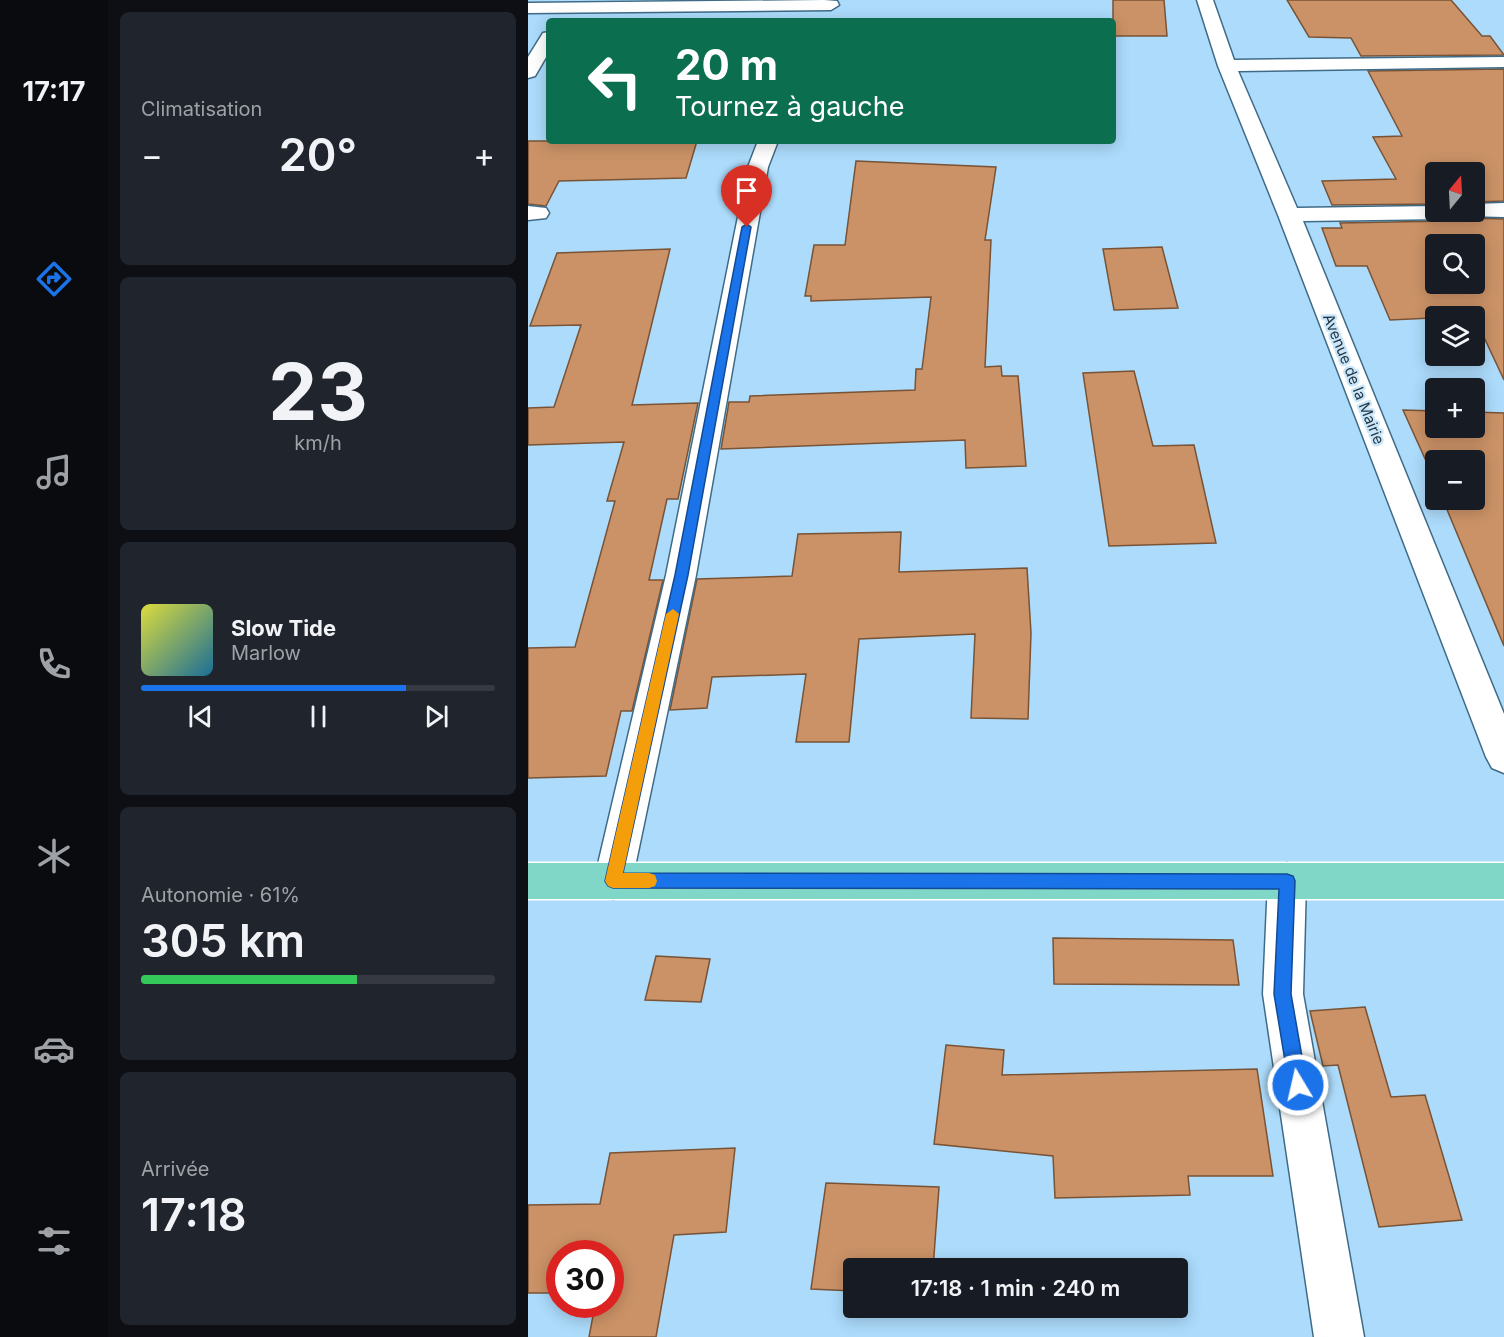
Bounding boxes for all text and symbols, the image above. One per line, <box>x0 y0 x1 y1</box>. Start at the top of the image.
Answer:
text: 20 m <box>675 39 778 90</box>
icon: left <box>576 42 654 120</box>
text: 17:17 <box>23 75 85 108</box>
text: Tournez à gauche <box>675 90 904 123</box>
text: Climatisation <box>141 97 262 121</box>
text: 20° <box>279 127 357 182</box>
text: − <box>141 135 163 175</box>
text: + <box>473 135 495 175</box>
north arrow <box>1425 162 1485 222</box>
map controls <box>1425 162 1485 510</box>
pin <box>721 165 772 227</box>
icon: arrive <box>730 174 763 207</box>
button: search <box>1425 234 1485 294</box>
icon: directions <box>33 258 75 300</box>
button: layers <box>1425 306 1485 366</box>
street label: Avenue de la Mairie <box>1319 311 1389 447</box>
text: 23 <box>268 344 368 439</box>
button: + <box>1425 378 1485 438</box>
text: km/h <box>294 431 342 455</box>
button: − <box>1425 450 1485 510</box>
icon: music <box>33 451 75 493</box>
text: Slow Tide <box>231 615 336 641</box>
text: Marlow <box>231 641 301 665</box>
icon: phone <box>33 643 75 685</box>
icon: previous <box>184 700 217 733</box>
icon: pause <box>302 700 335 733</box>
icon: next <box>420 700 453 733</box>
icon: climate <box>33 835 75 877</box>
text: Autonomie · 61% <box>141 883 300 907</box>
text: 305 km <box>141 913 305 968</box>
icon: car <box>33 1028 75 1070</box>
position arrow <box>1266 1053 1330 1117</box>
text: Arrivée <box>141 1157 210 1181</box>
text: 17:18 <box>141 1187 247 1242</box>
icon: filters <box>33 1220 75 1262</box>
speed limit sign: 30 <box>546 1240 624 1318</box>
text: 17:18 · 1 min · 240 m <box>911 1275 1120 1301</box>

